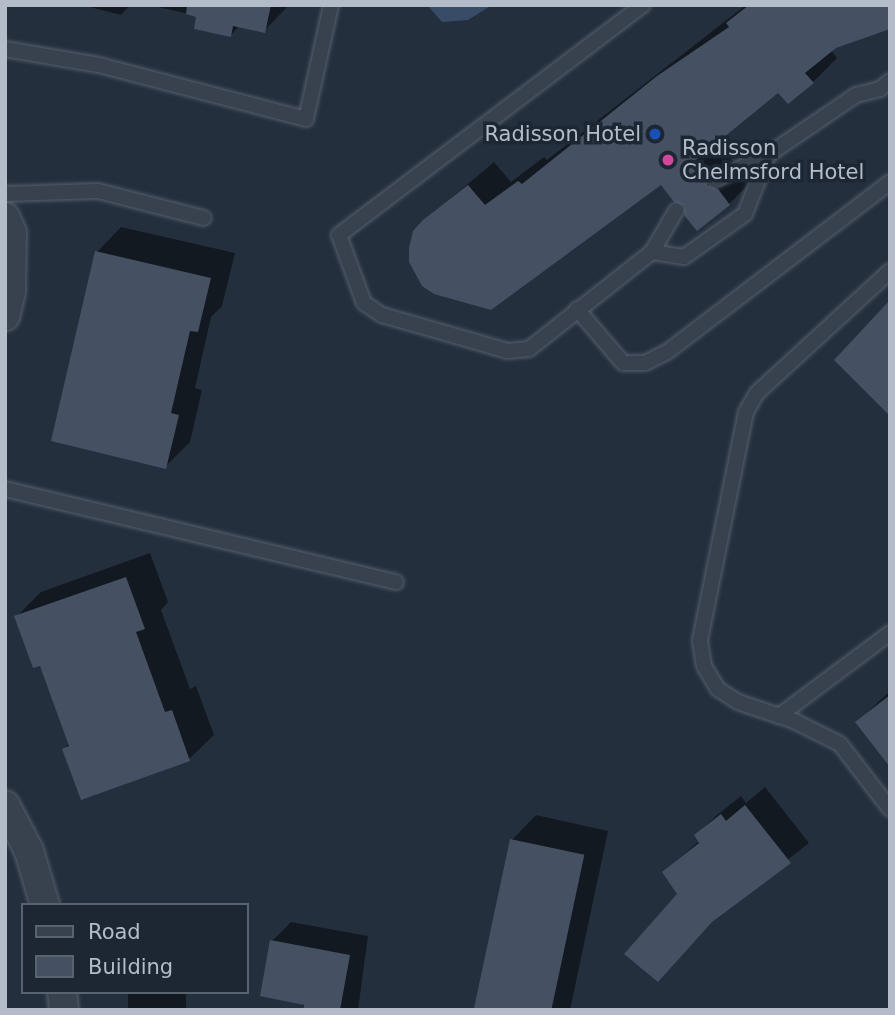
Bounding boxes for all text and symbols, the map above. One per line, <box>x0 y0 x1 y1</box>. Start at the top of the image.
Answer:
place label: Radisson Hotel <box>484 121 641 147</box>
marker: Radisson Hotel <box>647 126 663 142</box>
place label: Radisson Chelmsford Hotel <box>682 135 864 185</box>
marker: Radisson Chelmsford Hotel <box>660 152 676 168</box>
legend <box>21 903 248 994</box>
text: Road <box>88 920 141 944</box>
text: Building <box>88 955 173 979</box>

